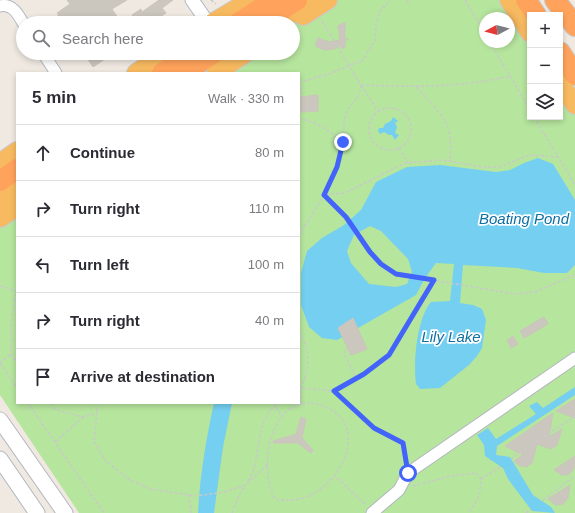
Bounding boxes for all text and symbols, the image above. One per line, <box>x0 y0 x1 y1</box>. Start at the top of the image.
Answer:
north arrow <box>479 12 515 48</box>
map controls <box>527 12 563 120</box>
button: + <box>527 12 563 48</box>
search box <box>16 16 300 60</box>
icon: search <box>30 27 52 49</box>
text: Search here <box>62 30 144 47</box>
button: − <box>527 48 563 84</box>
button: layers <box>527 84 563 120</box>
text: 5 min <box>32 88 76 107</box>
text: Walk · 330 m <box>208 91 284 106</box>
route end <box>334 133 352 151</box>
icon: ahead <box>32 142 54 164</box>
text: Continue <box>70 144 135 161</box>
text: 80 m <box>255 145 284 160</box>
icon: right <box>32 198 54 220</box>
text: Turn right <box>70 200 140 217</box>
text: 110 m <box>249 201 284 216</box>
water label: Boating Pond <box>479 210 570 227</box>
icon: left <box>32 254 54 276</box>
text: Turn left <box>70 256 129 273</box>
text: 100 m <box>248 257 284 272</box>
icon: right <box>32 310 54 332</box>
text: Turn right <box>70 312 140 329</box>
text: 40 m <box>255 313 284 328</box>
water label: Lily Lake <box>421 328 481 345</box>
icon: arrive <box>32 366 54 388</box>
text: Arrive at destination <box>70 368 215 385</box>
route start <box>399 464 417 482</box>

